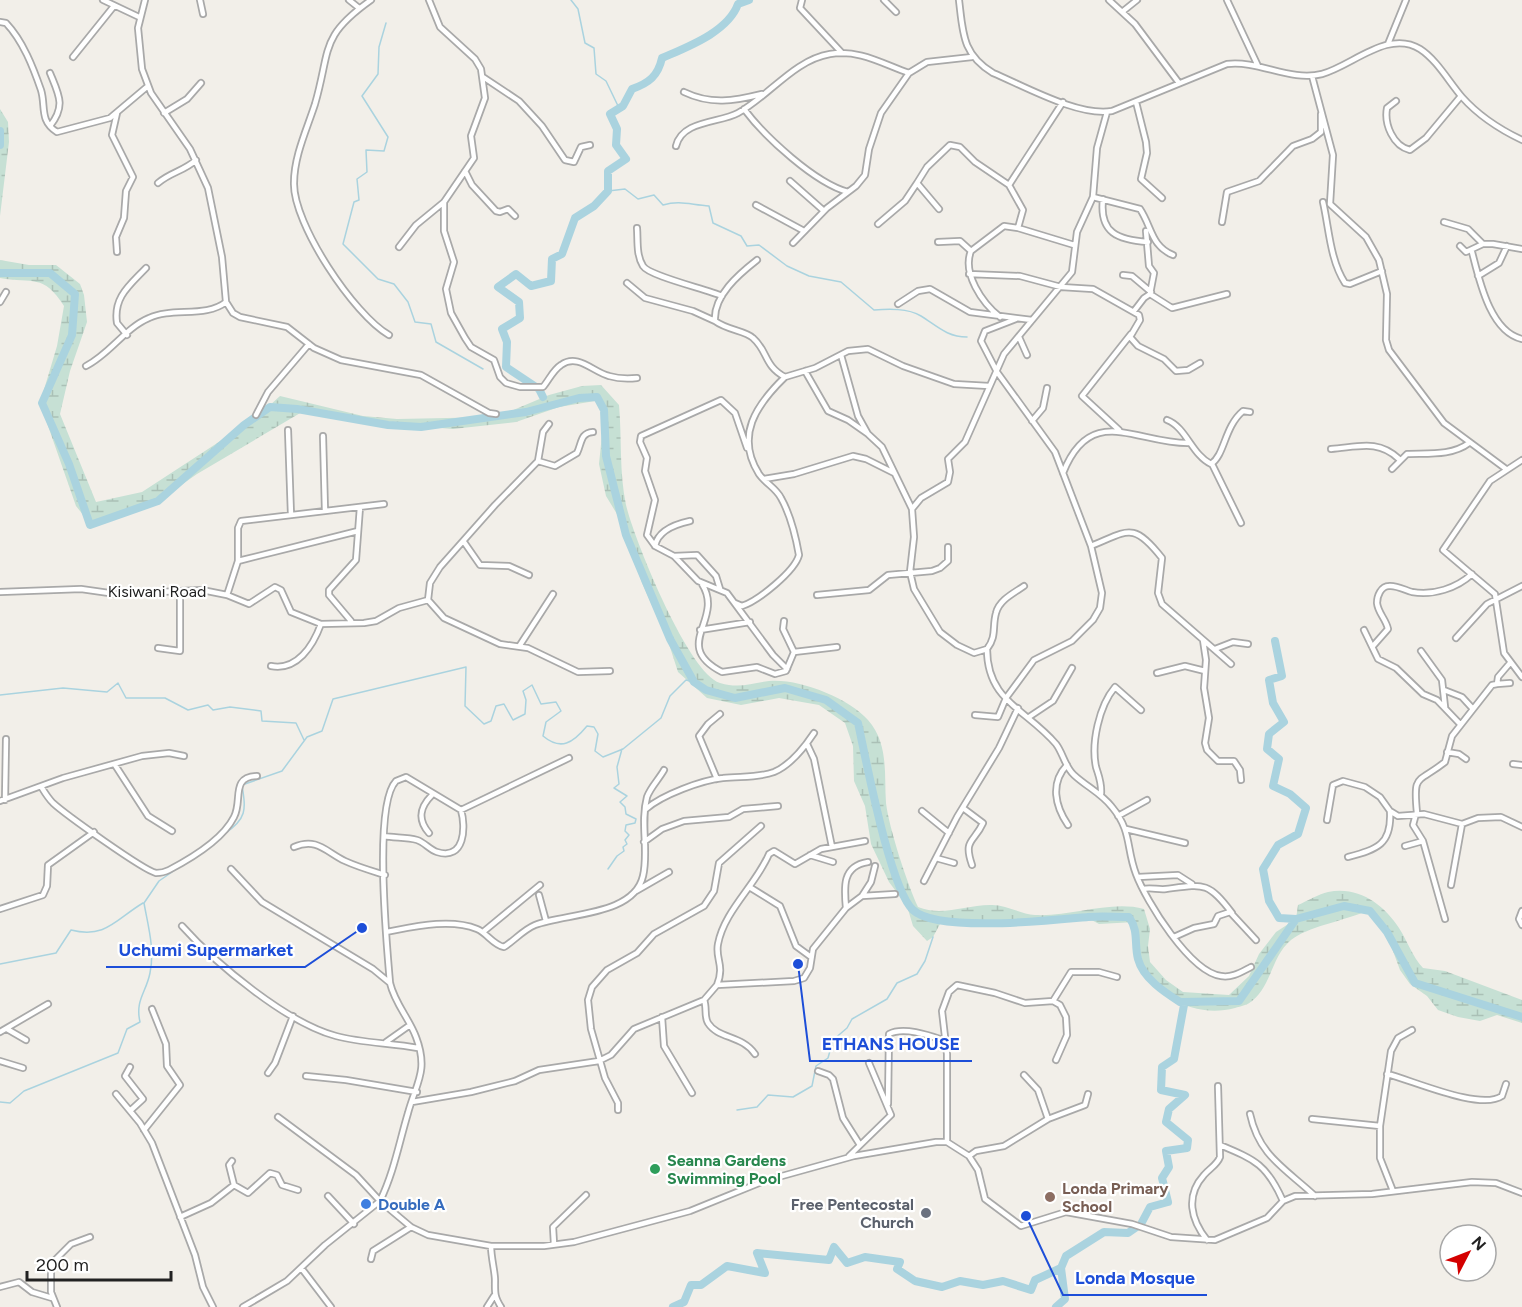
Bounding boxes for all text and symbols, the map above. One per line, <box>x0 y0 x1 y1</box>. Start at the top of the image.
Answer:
street label: Kisiwani Road <box>108 582 206 601</box>
callout: Uchumi Supermarket <box>106 931 305 967</box>
text: Uchumi Supermarket <box>119 939 293 961</box>
callout: ETHANS HOUSE <box>810 1025 972 1061</box>
text: ETHANS HOUSE <box>822 1033 960 1055</box>
place label: Seanna Gardens Swimming Pool <box>667 1151 787 1188</box>
marker: Seanna Gardens Swimming Pool <box>648 1162 662 1176</box>
place label: Londa Primary School <box>1062 1179 1169 1216</box>
marker: Londa Primary School <box>1043 1190 1057 1204</box>
place label: Double A <box>378 1195 446 1214</box>
place label: Free Pentecostal Church <box>791 1195 914 1232</box>
marker: Double A <box>359 1197 373 1211</box>
marker: Free Pentecostal Church <box>919 1206 933 1220</box>
north arrow <box>1438 1223 1498 1283</box>
text: N <box>1468 1232 1490 1254</box>
scale bar <box>27 1244 171 1282</box>
text: 200 m <box>36 1254 89 1276</box>
callout: Londa Mosque <box>1063 1259 1207 1295</box>
text: Londa Mosque <box>1075 1267 1195 1289</box>

